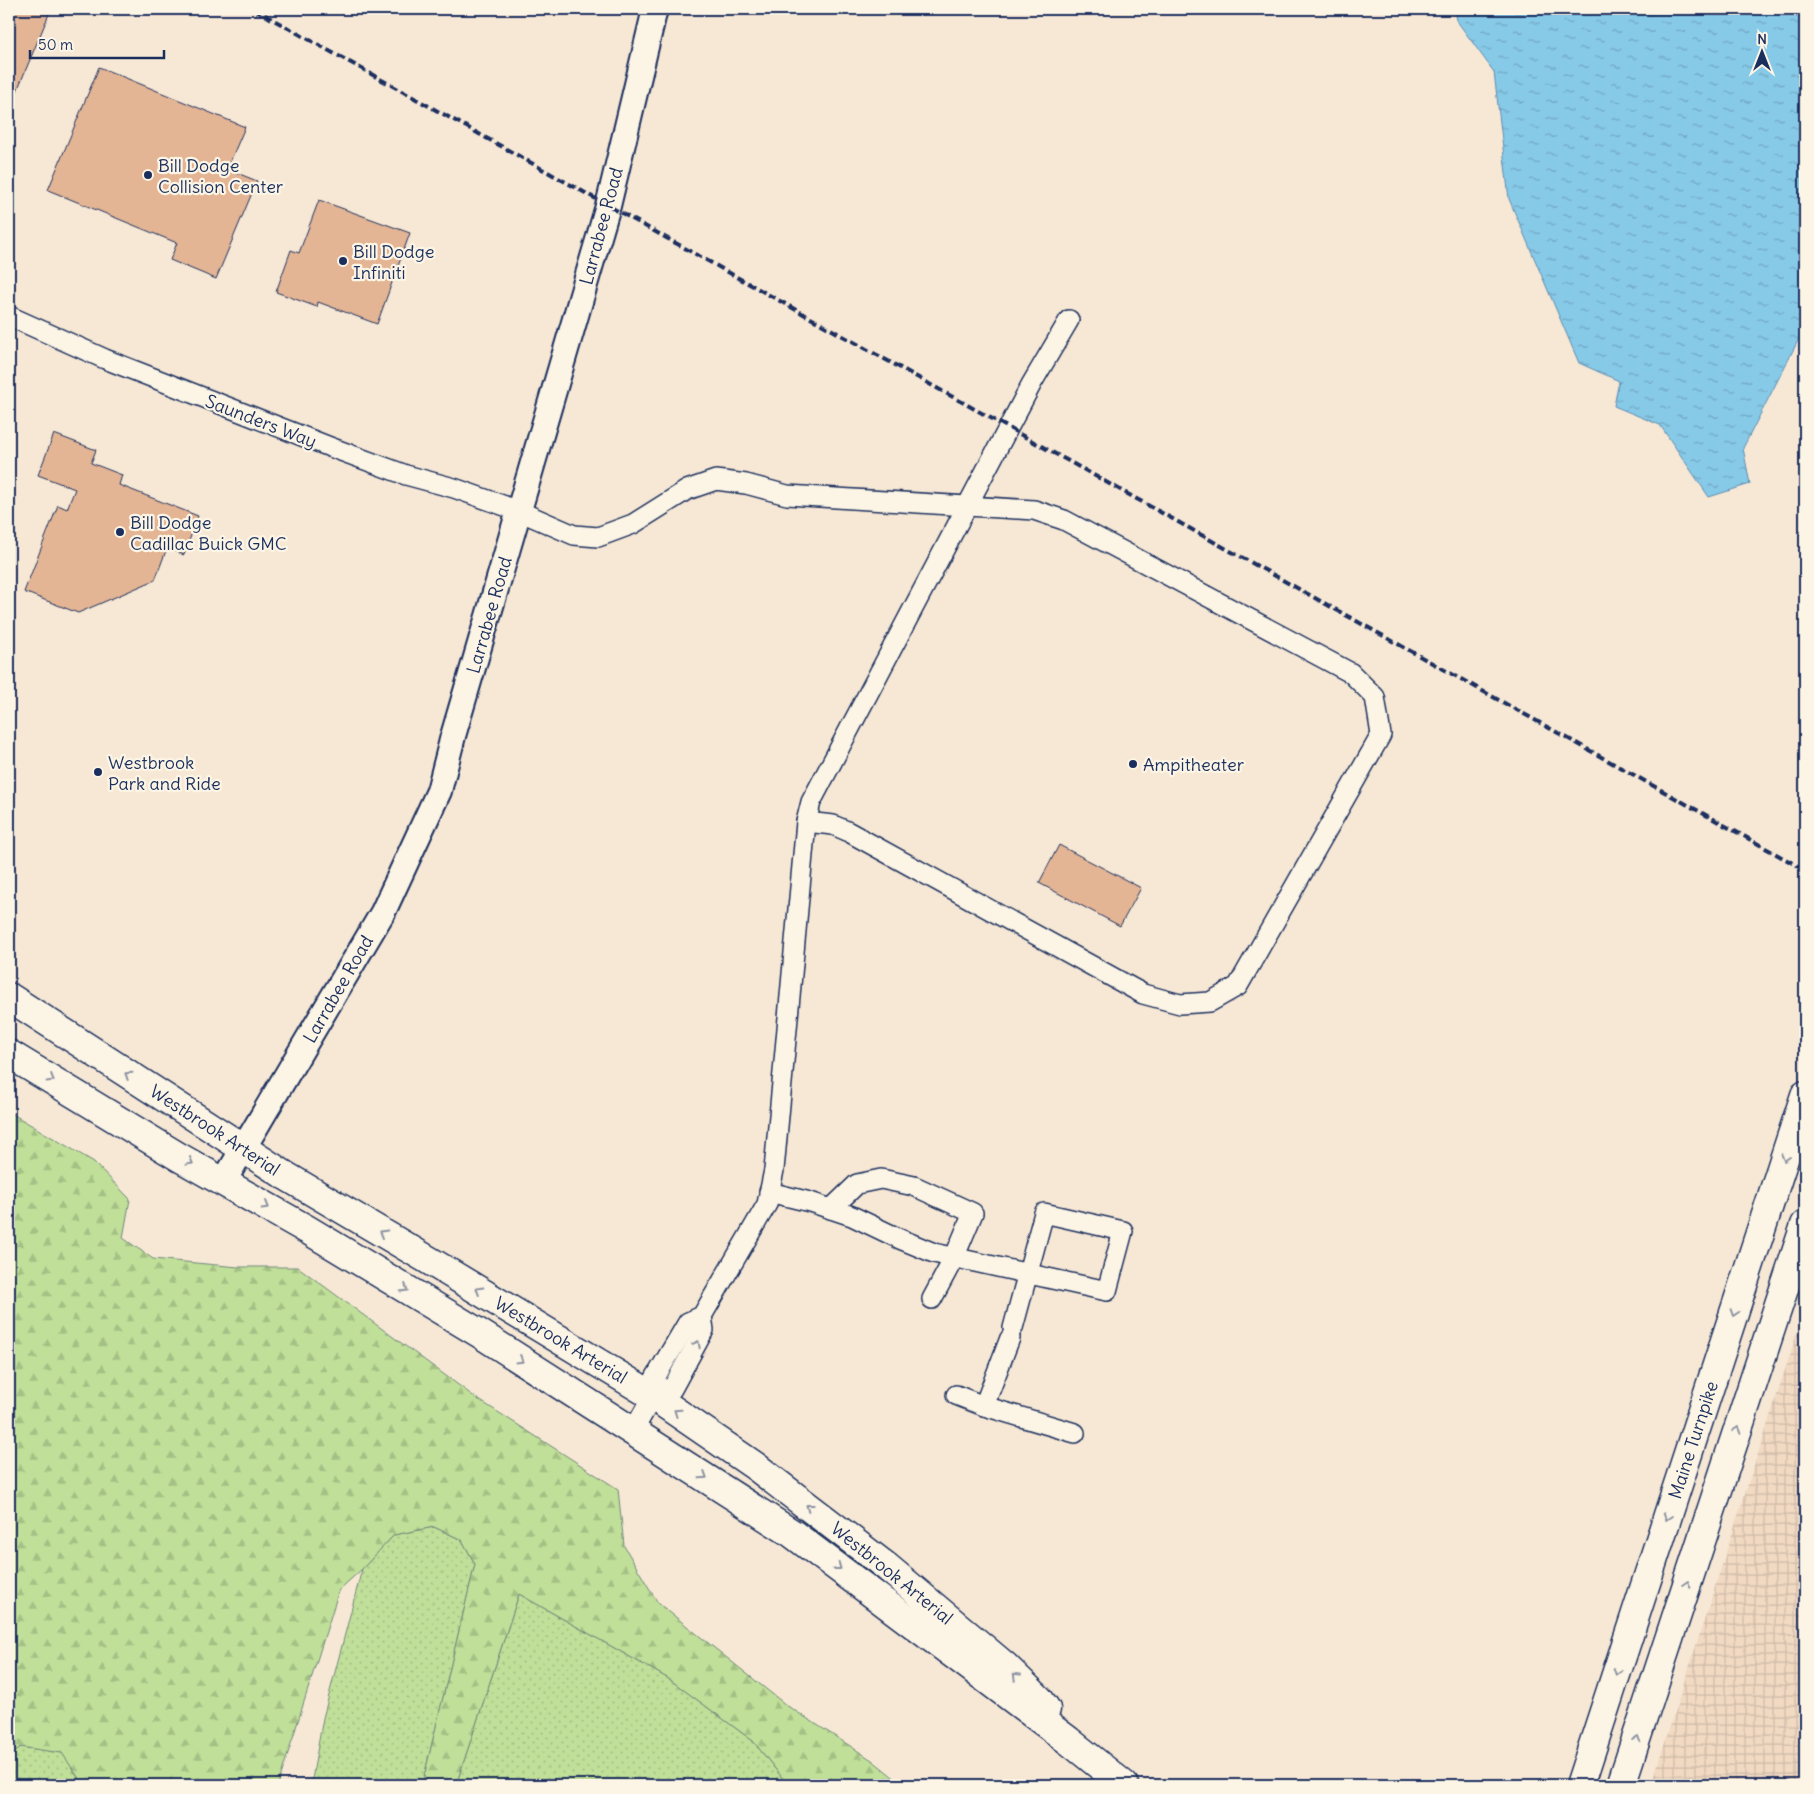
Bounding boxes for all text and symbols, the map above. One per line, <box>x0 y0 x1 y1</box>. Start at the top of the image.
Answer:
scale bar <box>30 28 164 60</box>
north arrow <box>1736 28 1786 78</box>
text: N <box>1757 30 1767 48</box>
text: 50 m <box>38 35 73 54</box>
place label: Bill Dodge Collision Center <box>158 154 284 198</box>
street label: Larrabee Road <box>574 164 628 287</box>
marker: Bill Dodge Collision Center <box>142 169 154 181</box>
place label: Bill Dodge Infiniti <box>353 240 434 284</box>
marker: Bill Dodge Infiniti <box>337 255 349 267</box>
street label: Saunders Way <box>202 389 320 453</box>
place label: Bill Dodge Cadillac Buick GMC <box>130 511 287 555</box>
marker: Bill Dodge Cadillac Buick GMC <box>114 526 126 538</box>
street label: Larrabee Road <box>461 553 517 676</box>
place label: Westbrook Park and Ride <box>108 751 221 795</box>
place label: Ampitheater <box>1143 753 1245 776</box>
marker: Ampitheater <box>1127 758 1139 770</box>
marker: Westbrook Park and Ride <box>92 766 104 778</box>
street label: Larrabee Road <box>298 931 378 1047</box>
one-way arrow <box>125 1071 134 1081</box>
one-way arrow <box>45 1073 54 1083</box>
street label: Westbrook Arterial <box>146 1079 284 1181</box>
one-way arrow <box>1780 1154 1790 1162</box>
one-way arrow <box>185 1156 194 1166</box>
one-way arrow <box>261 1199 270 1209</box>
one-way arrow <box>380 1230 389 1240</box>
one-way arrow <box>400 1283 409 1292</box>
one-way arrow <box>476 1287 485 1297</box>
street label: Westbrook Arterial <box>491 1291 631 1389</box>
one-way arrow <box>1730 1308 1740 1316</box>
one-way arrow <box>691 1340 701 1349</box>
one-way arrow <box>514 1353 523 1363</box>
street label: Maine Turnpike <box>1663 1378 1723 1502</box>
one-way arrow <box>673 1409 683 1418</box>
one-way arrow <box>1732 1426 1742 1435</box>
one-way arrow <box>698 1470 707 1479</box>
one-way arrow <box>805 1504 815 1513</box>
one-way arrow <box>1663 1512 1673 1521</box>
street label: Westbrook Arterial <box>826 1517 958 1629</box>
one-way arrow <box>832 1562 841 1570</box>
one-way arrow <box>1681 1581 1691 1589</box>
one-way arrow <box>1613 1667 1623 1675</box>
one-way arrow <box>1013 1673 1022 1682</box>
one-way arrow <box>1631 1735 1641 1744</box>

